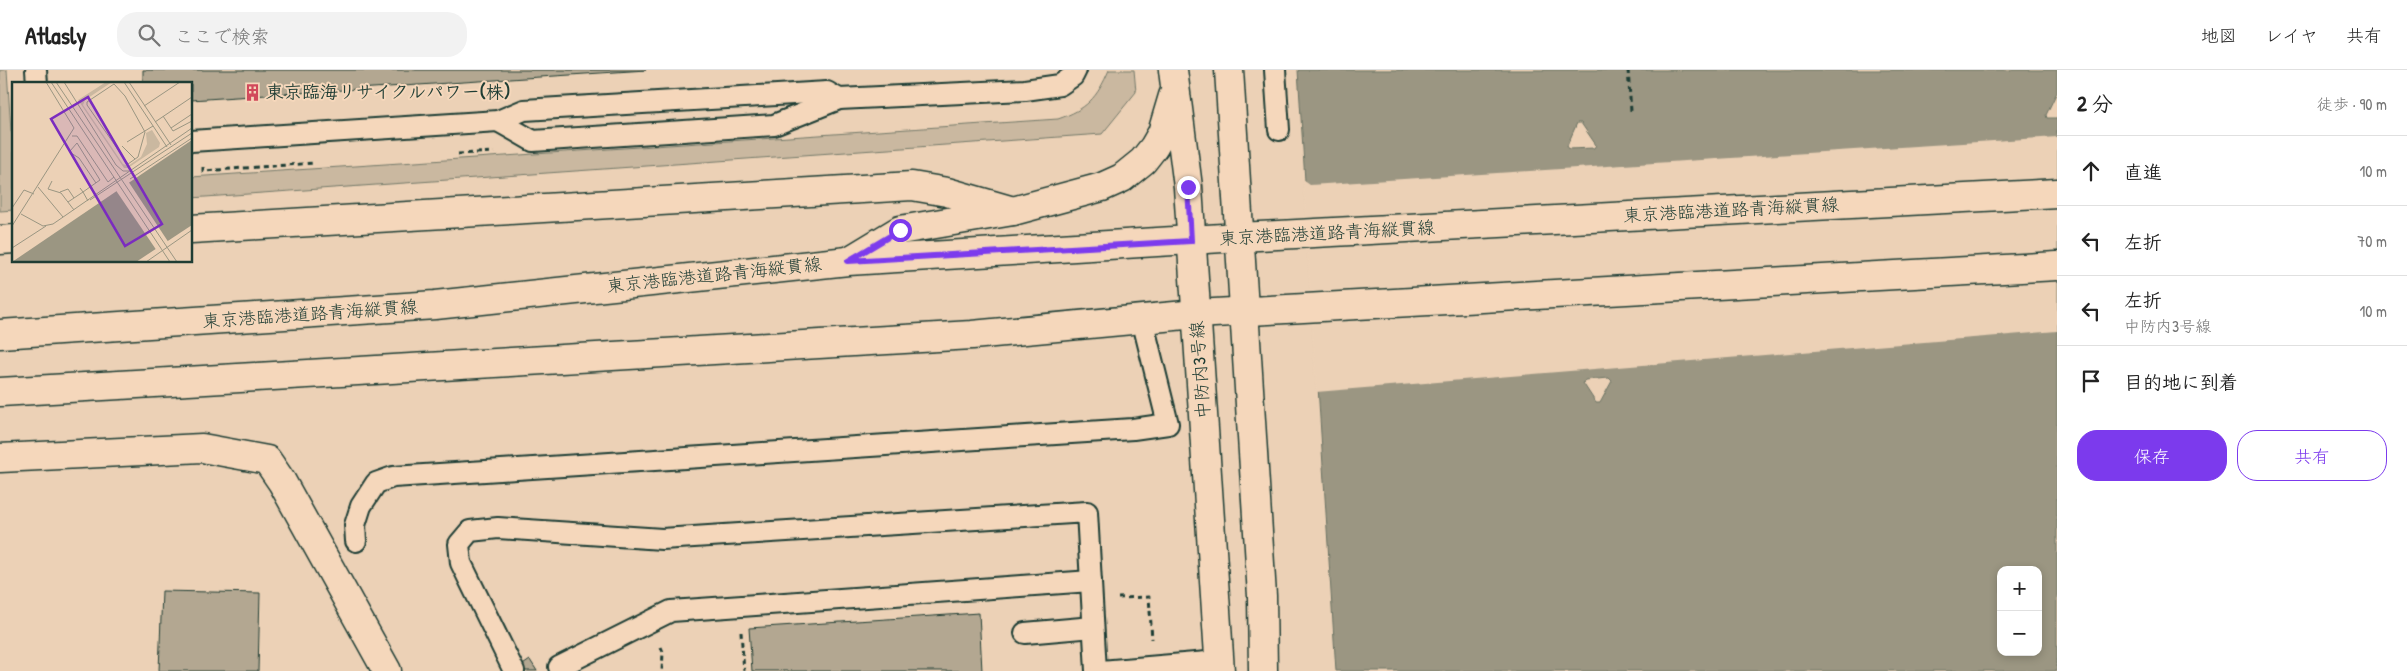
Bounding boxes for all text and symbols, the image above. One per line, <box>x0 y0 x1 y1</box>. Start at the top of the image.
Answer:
search box <box>117 12 467 57</box>
text: Atlasly <box>25 19 87 51</box>
icon: search <box>135 21 163 49</box>
text: ここで検索 <box>175 23 270 49</box>
text: 地図 <box>2201 23 2237 48</box>
text: レイヤ <box>2265 23 2318 48</box>
text: 共有 <box>2346 23 2382 48</box>
place label: 東京臨海リサイクルパワー(株) <box>266 79 510 104</box>
inset map <box>12 82 192 262</box>
building icon: 東京臨海リサイクルパワー(株) <box>242 82 262 102</box>
text: 2 分 <box>2077 89 2113 118</box>
text: 徒歩 · 90 m <box>2317 93 2387 115</box>
icon: ahead <box>2077 157 2105 185</box>
text: 直進 <box>2124 159 2162 185</box>
text: 10 m <box>2359 160 2387 182</box>
route end <box>1177 176 1200 199</box>
street label: 東京港臨港道路青海縦貫線 <box>1622 191 1839 228</box>
street label: 東京港臨港道路青海縦貫線 <box>1218 214 1435 251</box>
route start <box>889 219 912 242</box>
icon: left <box>2077 227 2105 255</box>
text: 左折 <box>2124 229 2162 255</box>
text: 70 m <box>2357 230 2387 252</box>
street label: 東京港臨港道路青海縦貫線 <box>605 251 823 298</box>
text: 左折 <box>2124 287 2162 313</box>
street label: 東京港臨港道路青海縦貫線 <box>201 293 419 334</box>
icon: left <box>2077 297 2105 325</box>
text: 10 m <box>2359 300 2387 322</box>
text: 中防内3号線 <box>2124 315 2211 337</box>
street label: 中防内3号線 <box>1184 320 1215 420</box>
icon: arrive <box>2077 367 2105 395</box>
text: 目的地に到着 <box>2124 369 2238 395</box>
button: 保存 <box>2077 430 2227 481</box>
button: 共有 <box>2237 430 2387 481</box>
map controls <box>1997 566 2042 656</box>
button: + <box>1997 566 2042 611</box>
button: − <box>1997 611 2042 656</box>

